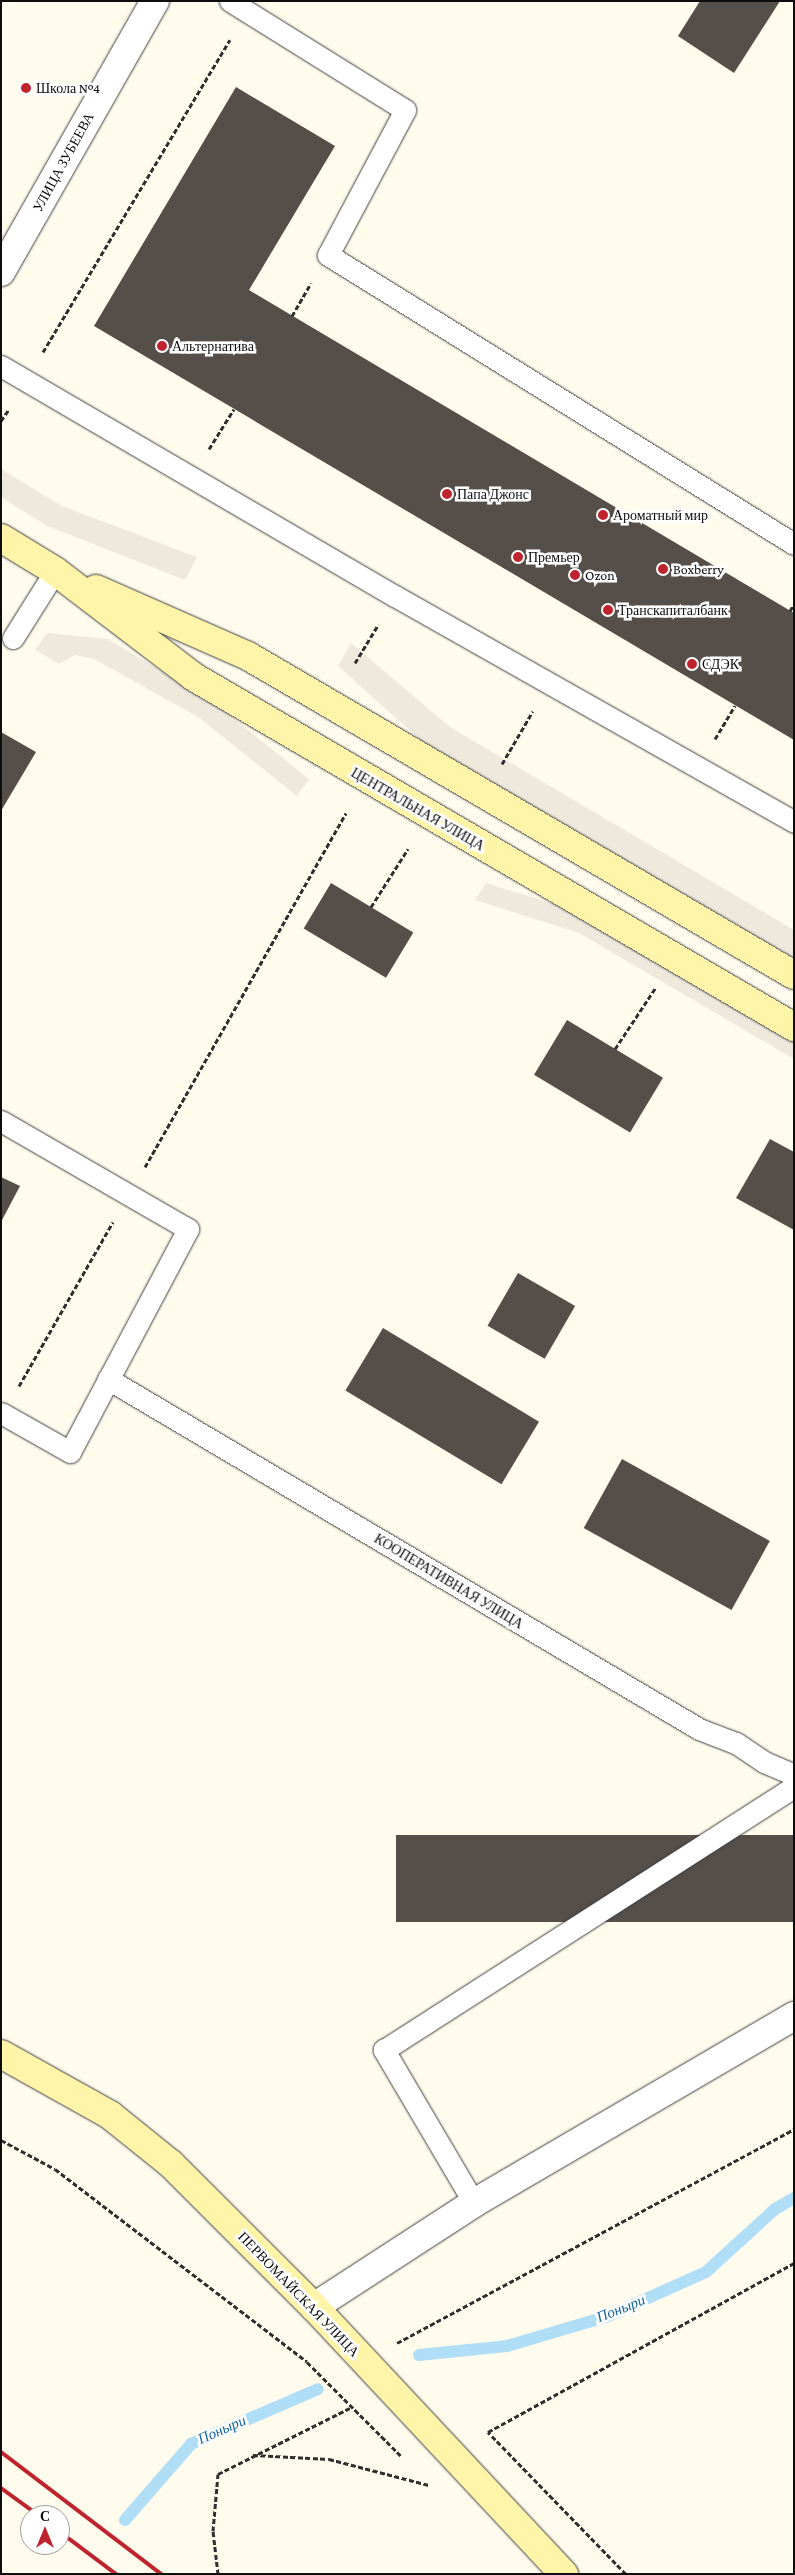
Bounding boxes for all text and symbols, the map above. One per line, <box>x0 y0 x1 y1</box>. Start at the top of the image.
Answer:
place label: Школа №4 <box>36 80 100 96</box>
marker: Школа №4 <box>20 82 32 94</box>
street label: УЛИЦА ЗУБЕЕВА <box>29 109 97 215</box>
place label: Альтернатива <box>172 338 254 354</box>
marker: Альтернатива <box>156 340 168 352</box>
place label: Папа Джонс <box>457 486 529 502</box>
marker: Папа Джонс <box>441 488 453 500</box>
place label: Ароматный мир <box>613 507 708 523</box>
marker: Ароматный мир <box>597 509 609 521</box>
place label: Премьер <box>528 549 580 565</box>
marker: Премьер <box>512 551 524 563</box>
place label: Boxberry <box>673 561 724 577</box>
marker: Boxberry <box>657 563 669 575</box>
place label: Ozon <box>585 567 615 583</box>
marker: Ozon <box>569 569 581 581</box>
place label: Транскапиталбанк <box>618 602 728 618</box>
marker: Транскапиталбанк <box>602 604 614 616</box>
place label: СДЭК <box>702 656 739 672</box>
marker: СДЭК <box>686 658 698 670</box>
street label: ЦЕНТРАЛЬНАЯ УЛИЦА <box>348 764 488 854</box>
street label: КООПЕРАТИВНАЯ УЛИЦА <box>371 1530 527 1632</box>
street label: ПЕРВОМАЙСКАЯ УЛИЦА <box>235 2228 363 2360</box>
water label: Поныри <box>594 2291 648 2327</box>
water label: Поныри <box>195 2411 249 2449</box>
north arrow <box>20 2505 70 2555</box>
text: С <box>40 2508 50 2524</box>

